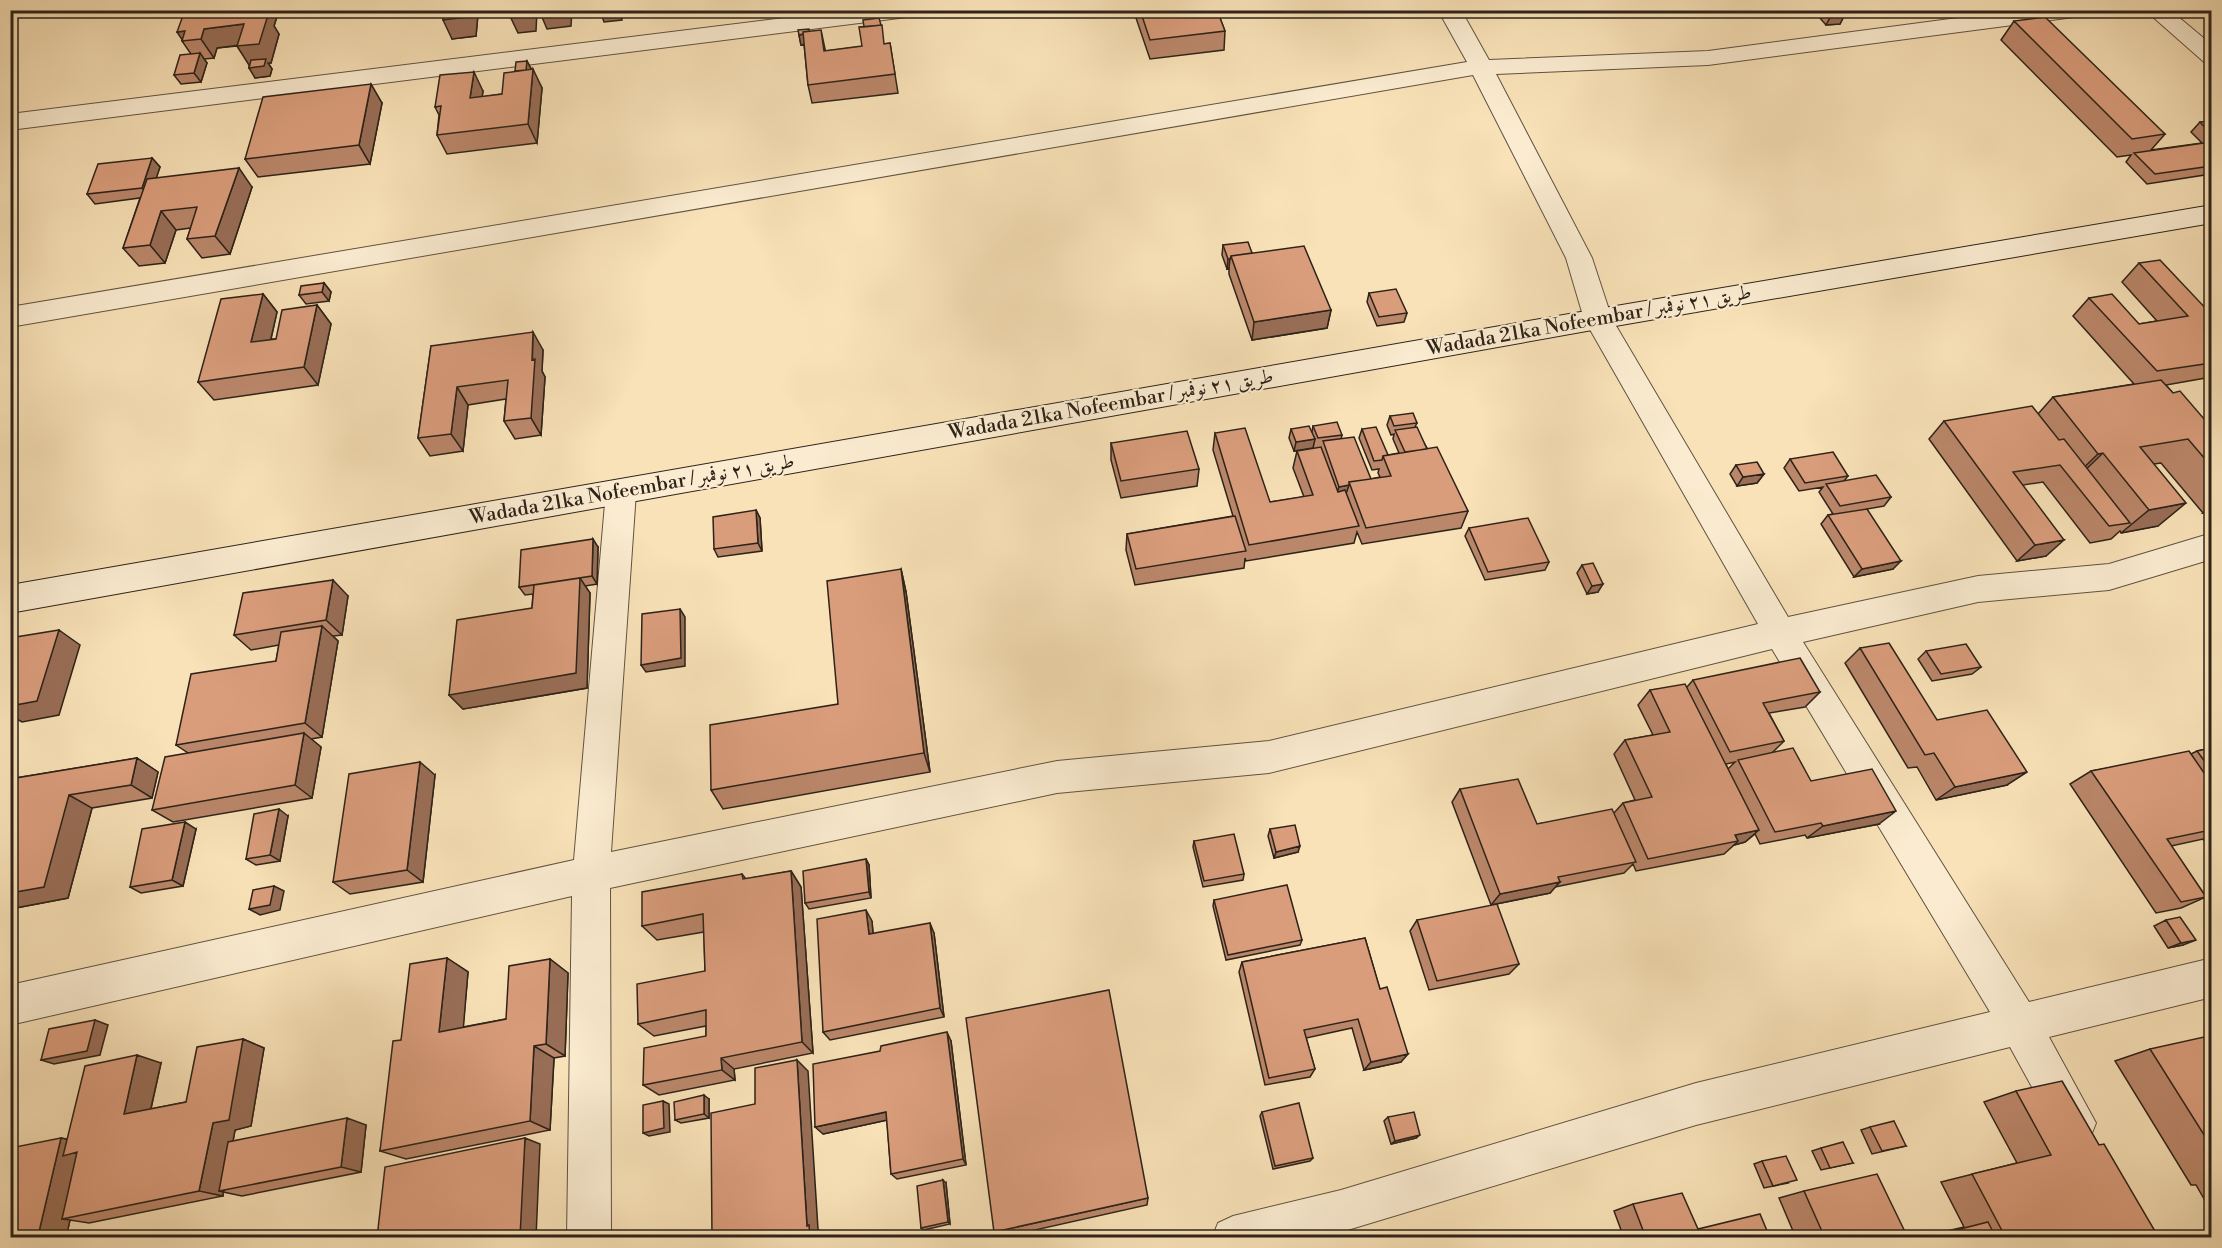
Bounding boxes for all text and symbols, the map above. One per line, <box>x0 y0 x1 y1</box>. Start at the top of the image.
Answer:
street label: Wadada 21ka Nofeembar / طريق ٢١ نوفمبر <box>1423 280 1754 362</box>
street label: Wadada 21ka Nofeembar / طريق ٢١ نوفمبر <box>945 364 1276 446</box>
street label: Wadada 21ka Nofeembar / طريق ٢١ نوفمبر <box>466 449 797 531</box>

